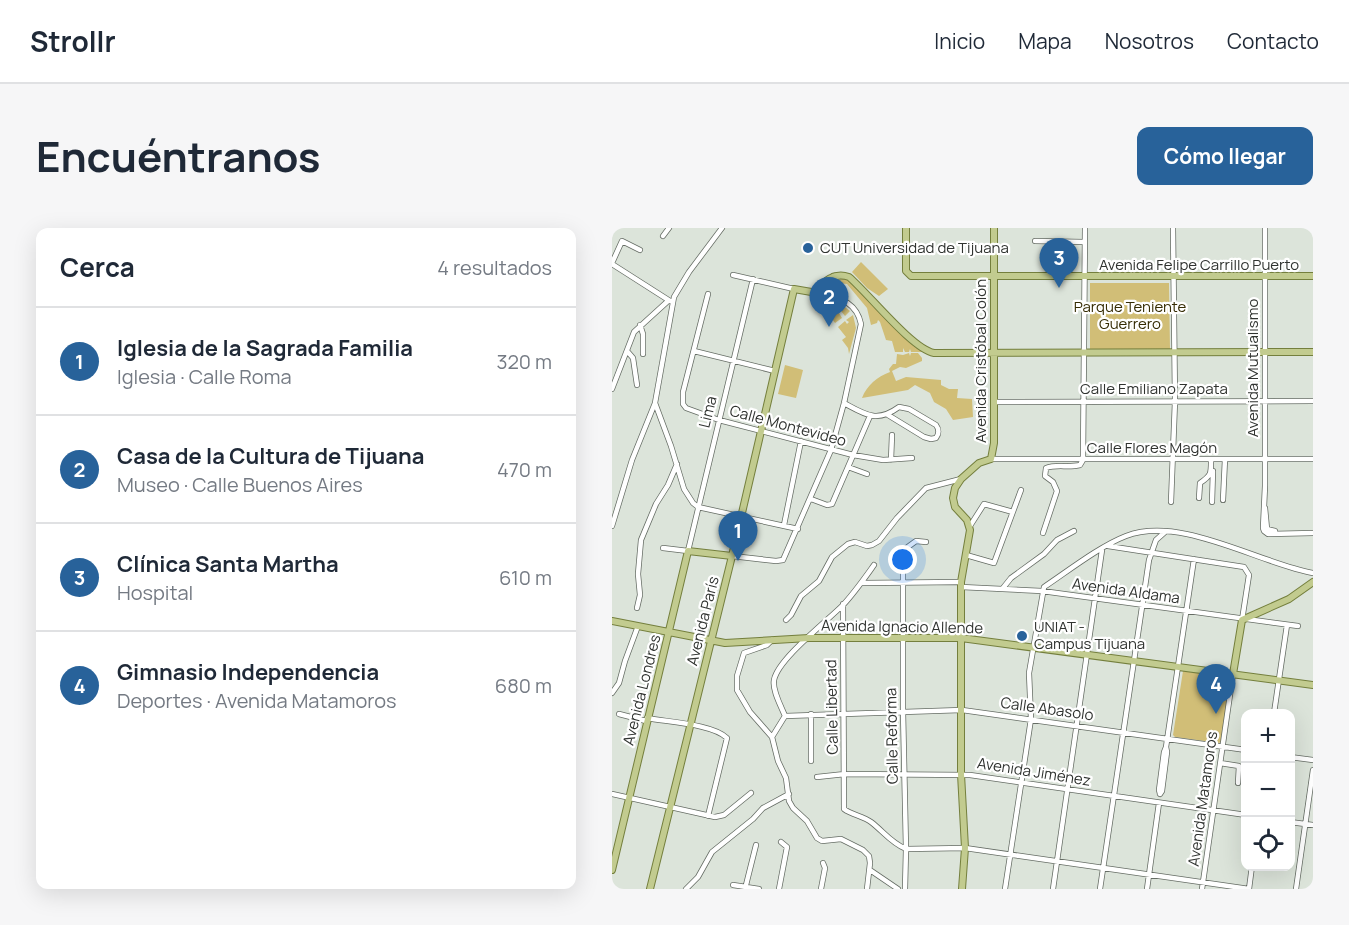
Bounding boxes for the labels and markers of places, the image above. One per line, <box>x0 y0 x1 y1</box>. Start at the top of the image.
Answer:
place label: CUT Universidad de Tijuana <box>820 237 1009 258</box>
pin: 3 <box>1040 238 1078 288</box>
marker: CUT Universidad de Tijuana <box>801 241 815 255</box>
pin: 2 <box>810 278 848 327</box>
pin: 1 <box>718 512 758 561</box>
place label: UNIAT - Campus Tijuana <box>1034 616 1145 654</box>
marker: UNIAT - Campus Tijuana <box>1015 629 1029 643</box>
pin: 4 <box>1196 664 1236 714</box>

